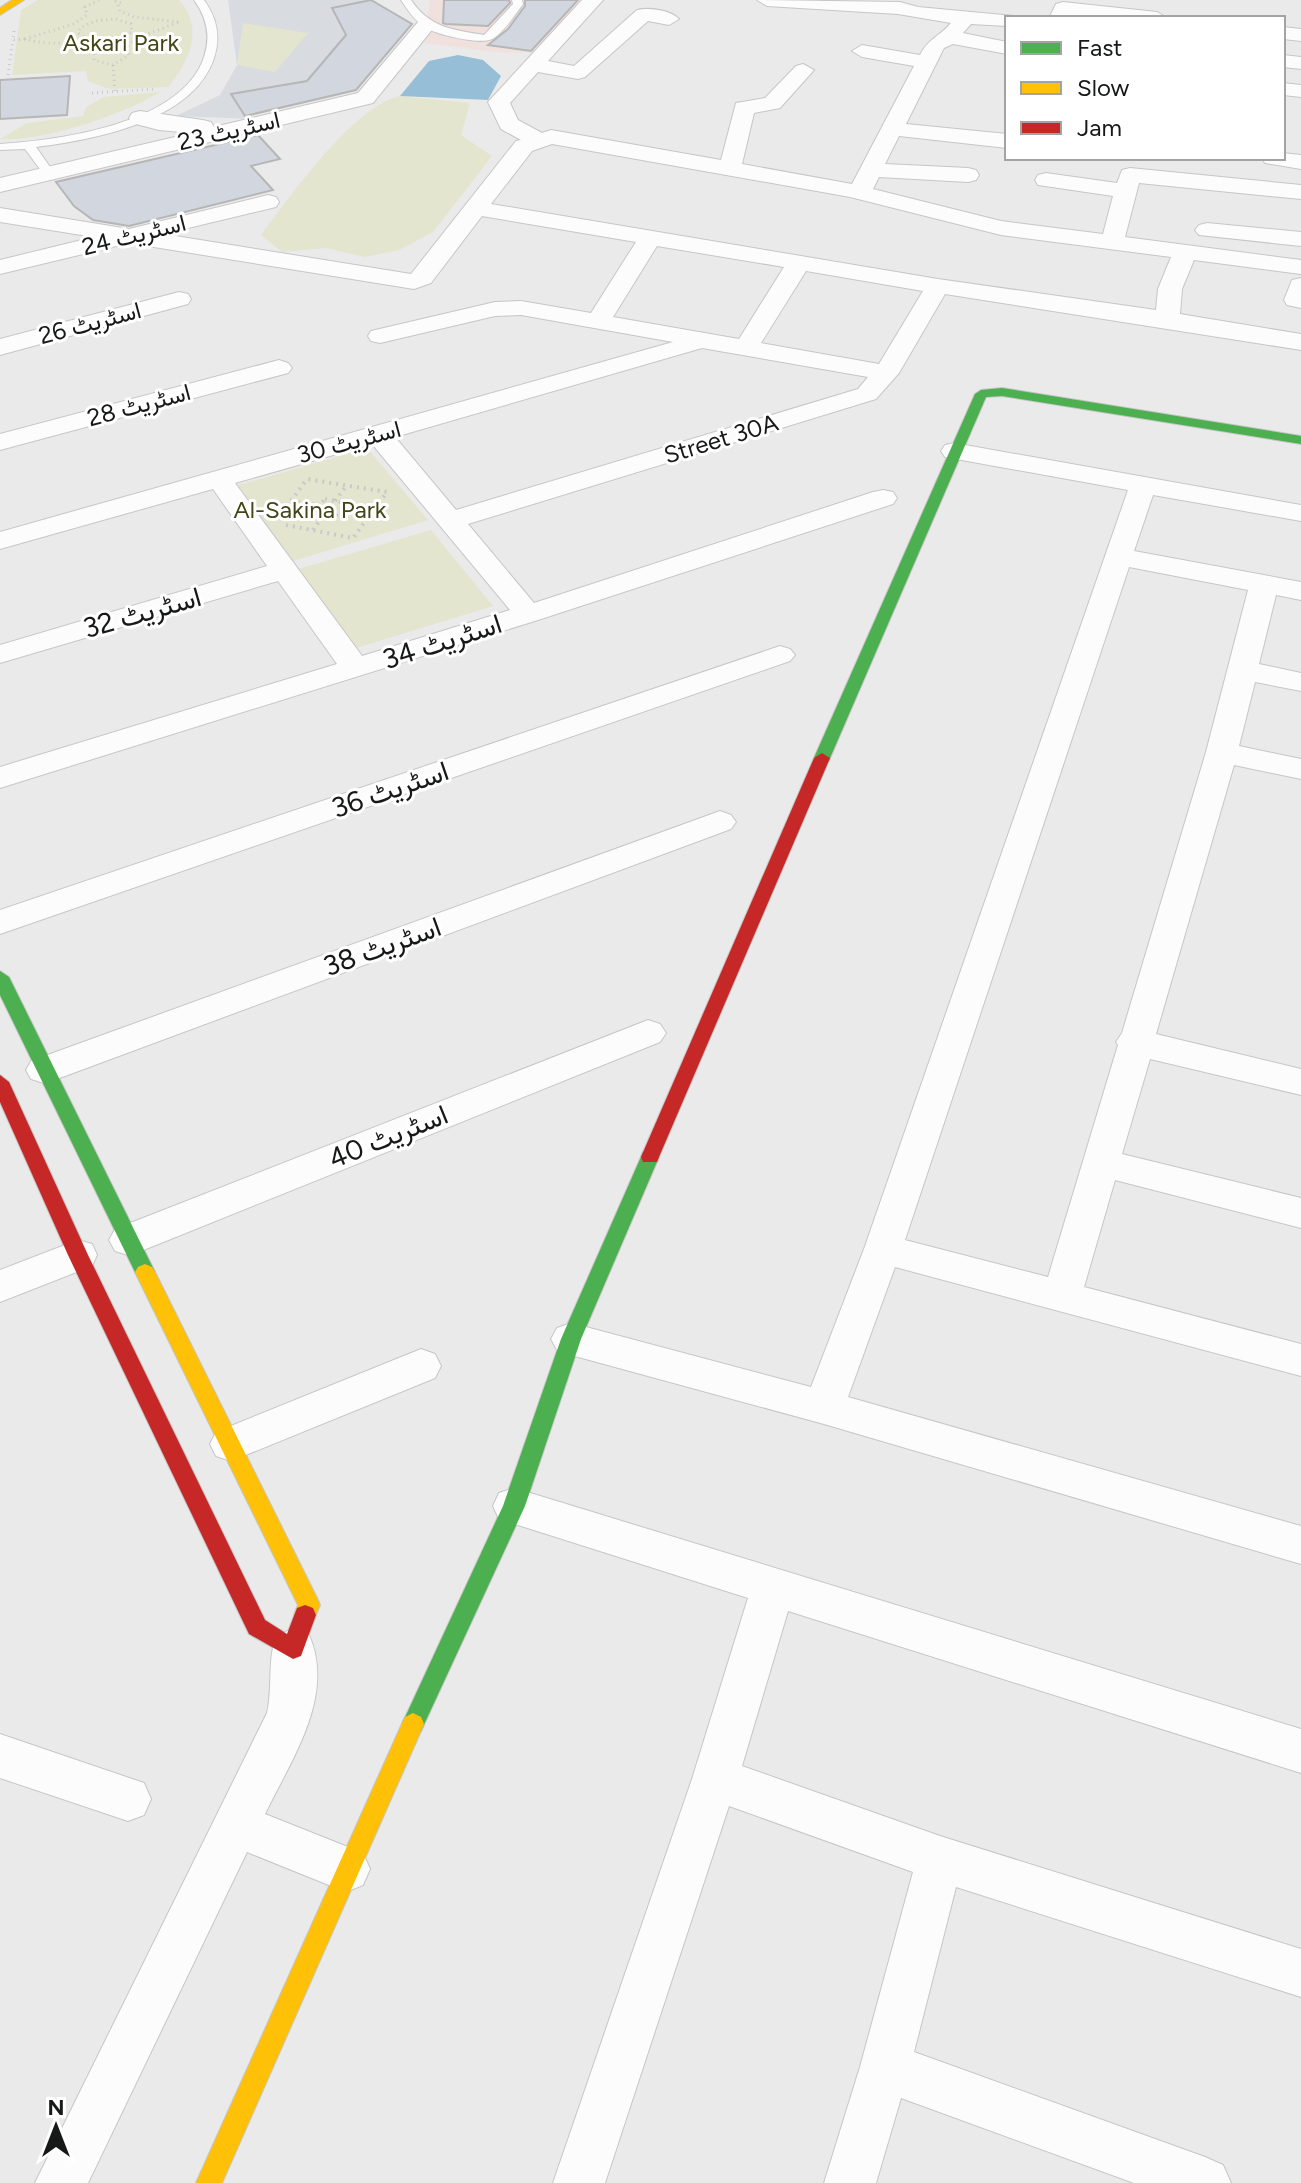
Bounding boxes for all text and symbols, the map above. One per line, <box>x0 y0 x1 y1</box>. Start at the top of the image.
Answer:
legend <box>1005 16 1285 160</box>
park label: Askari Park <box>63 28 180 57</box>
text: Fast <box>1077 33 1122 62</box>
text: Slow <box>1077 73 1130 102</box>
street label: اسٹریٹ 23 <box>175 105 283 157</box>
text: Jam <box>1077 113 1122 142</box>
street label: اسٹریٹ 24 <box>79 208 189 262</box>
street label: اسٹریٹ 26 <box>36 295 144 351</box>
street label: اسٹریٹ 28 <box>84 377 194 433</box>
street label: Street 30A <box>660 407 782 470</box>
street label: اسٹریٹ 30 <box>294 414 404 470</box>
park label: Al-Sakina Park <box>234 495 387 524</box>
street label: اسٹریٹ 32 <box>79 579 205 646</box>
street label: اسٹریٹ 34 <box>378 606 506 677</box>
street label: اسٹریٹ 36 <box>327 753 453 826</box>
street label: اسٹریٹ 38 <box>318 909 446 984</box>
street label: اسٹریٹ 40 <box>323 1097 453 1176</box>
north arrow <box>16 2087 96 2167</box>
text: N <box>47 2094 65 2121</box>

